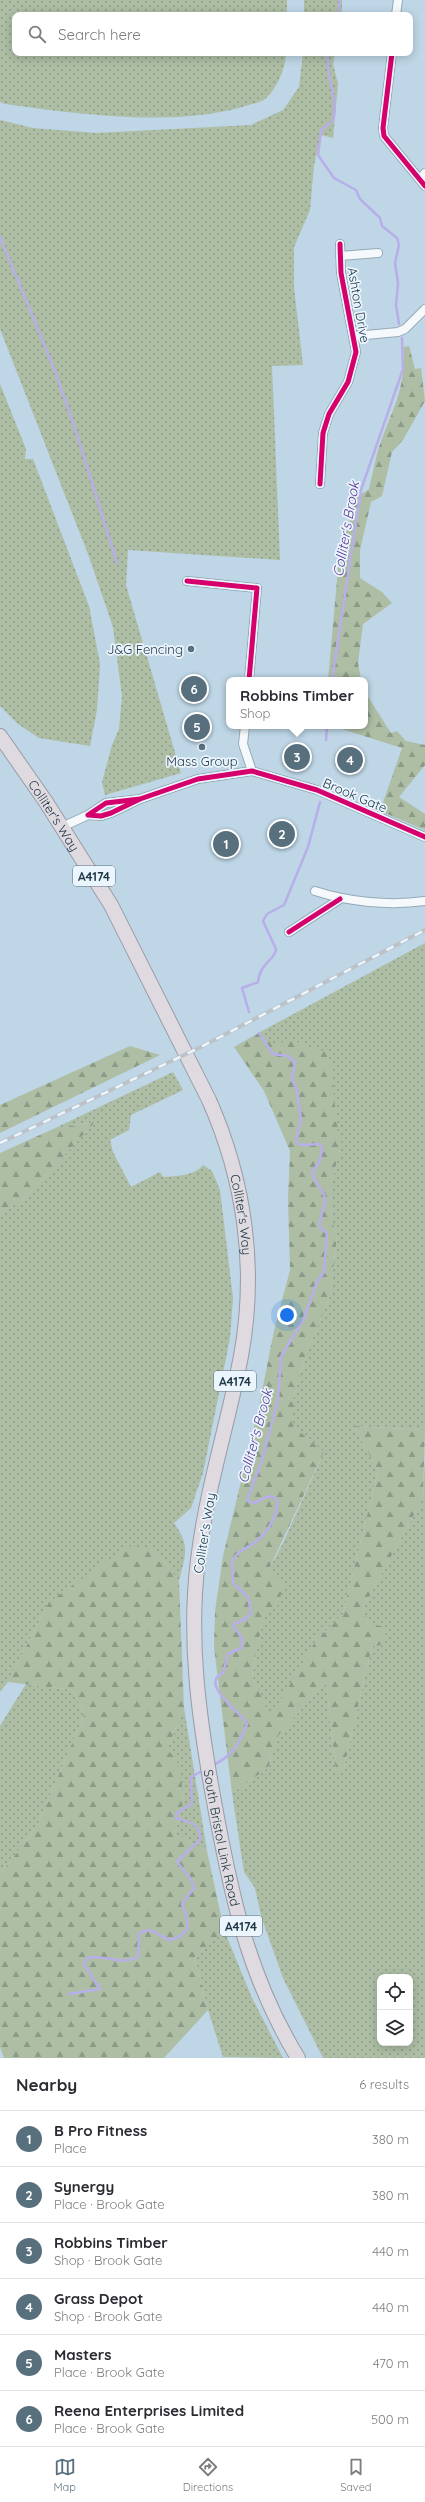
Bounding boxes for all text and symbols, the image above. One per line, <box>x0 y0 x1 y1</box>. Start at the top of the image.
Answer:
search box <box>12 12 413 56</box>
icon: search <box>26 23 48 45</box>
text: Search here <box>58 25 141 44</box>
street label: Ashton Drive <box>344 266 374 344</box>
water label: Colliter's Brook <box>329 478 364 578</box>
place label: J&G Fencing <box>107 641 183 657</box>
marker: J&G Fencing <box>186 644 196 654</box>
pin: 6 <box>181 674 207 704</box>
popup <box>226 677 368 729</box>
text: Robbins Timber <box>240 686 354 705</box>
text: Shop <box>240 705 270 721</box>
pin: 5 <box>184 712 210 742</box>
marker: Mass Group <box>197 742 207 752</box>
pin: 3 <box>284 742 310 772</box>
pin: 4 <box>337 745 363 775</box>
place label: Mass Group <box>166 753 238 769</box>
street label: Brook Gate <box>320 774 390 816</box>
street label: Colliter's Way <box>25 777 83 854</box>
pin: 2 <box>269 819 295 849</box>
pin: 1 <box>213 829 239 859</box>
road number: A4174 <box>73 866 115 886</box>
street label: Colliter's Way <box>227 1172 255 1255</box>
your location <box>277 1305 297 1325</box>
road number: A4174 <box>214 1371 256 1391</box>
water label: Colliter's Brook <box>234 1386 277 1485</box>
street label: Colliter's Way <box>190 1491 218 1575</box>
street label: South Bristol Link Road <box>200 1768 244 1908</box>
road number: A4174 <box>220 1916 262 1936</box>
map controls <box>377 1974 413 2046</box>
button: locate <box>377 1974 413 2010</box>
button: layers <box>377 2010 413 2046</box>
text: Nearby <box>16 2074 77 2095</box>
text: 6 results <box>359 2076 409 2092</box>
text: B Pro Fitness <box>54 2121 147 2140</box>
text: 1 <box>26 2131 32 2147</box>
text: 380 m <box>372 2131 409 2147</box>
text: Place <box>54 2140 87 2156</box>
text: Synergy <box>54 2177 114 2196</box>
text: 2 <box>25 2187 33 2203</box>
text: 380 m <box>372 2187 409 2203</box>
text: Place · Brook Gate <box>54 2196 165 2212</box>
text: Robbins Timber <box>54 2233 168 2252</box>
text: 3 <box>26 2243 32 2259</box>
text: 440 m <box>372 2243 409 2259</box>
text: Shop · Brook Gate <box>54 2252 162 2268</box>
text: Grass Depot <box>54 2289 143 2308</box>
text: 4 <box>25 2299 33 2315</box>
text: 440 m <box>372 2299 409 2315</box>
text: Shop · Brook Gate <box>54 2308 162 2324</box>
text: Masters <box>54 2345 112 2364</box>
text: 5 <box>25 2355 33 2371</box>
text: 470 m <box>373 2355 409 2371</box>
text: Place · Brook Gate <box>54 2364 165 2380</box>
text: Reena Enterprises Limited <box>54 2401 244 2420</box>
text: 6 <box>25 2411 33 2427</box>
text: 500 m <box>371 2411 409 2427</box>
text: Place · Brook Gate <box>54 2420 165 2436</box>
tab: Map <box>53 2456 76 2494</box>
tab: Directions <box>183 2456 233 2494</box>
tab: Saved <box>340 2456 372 2494</box>

